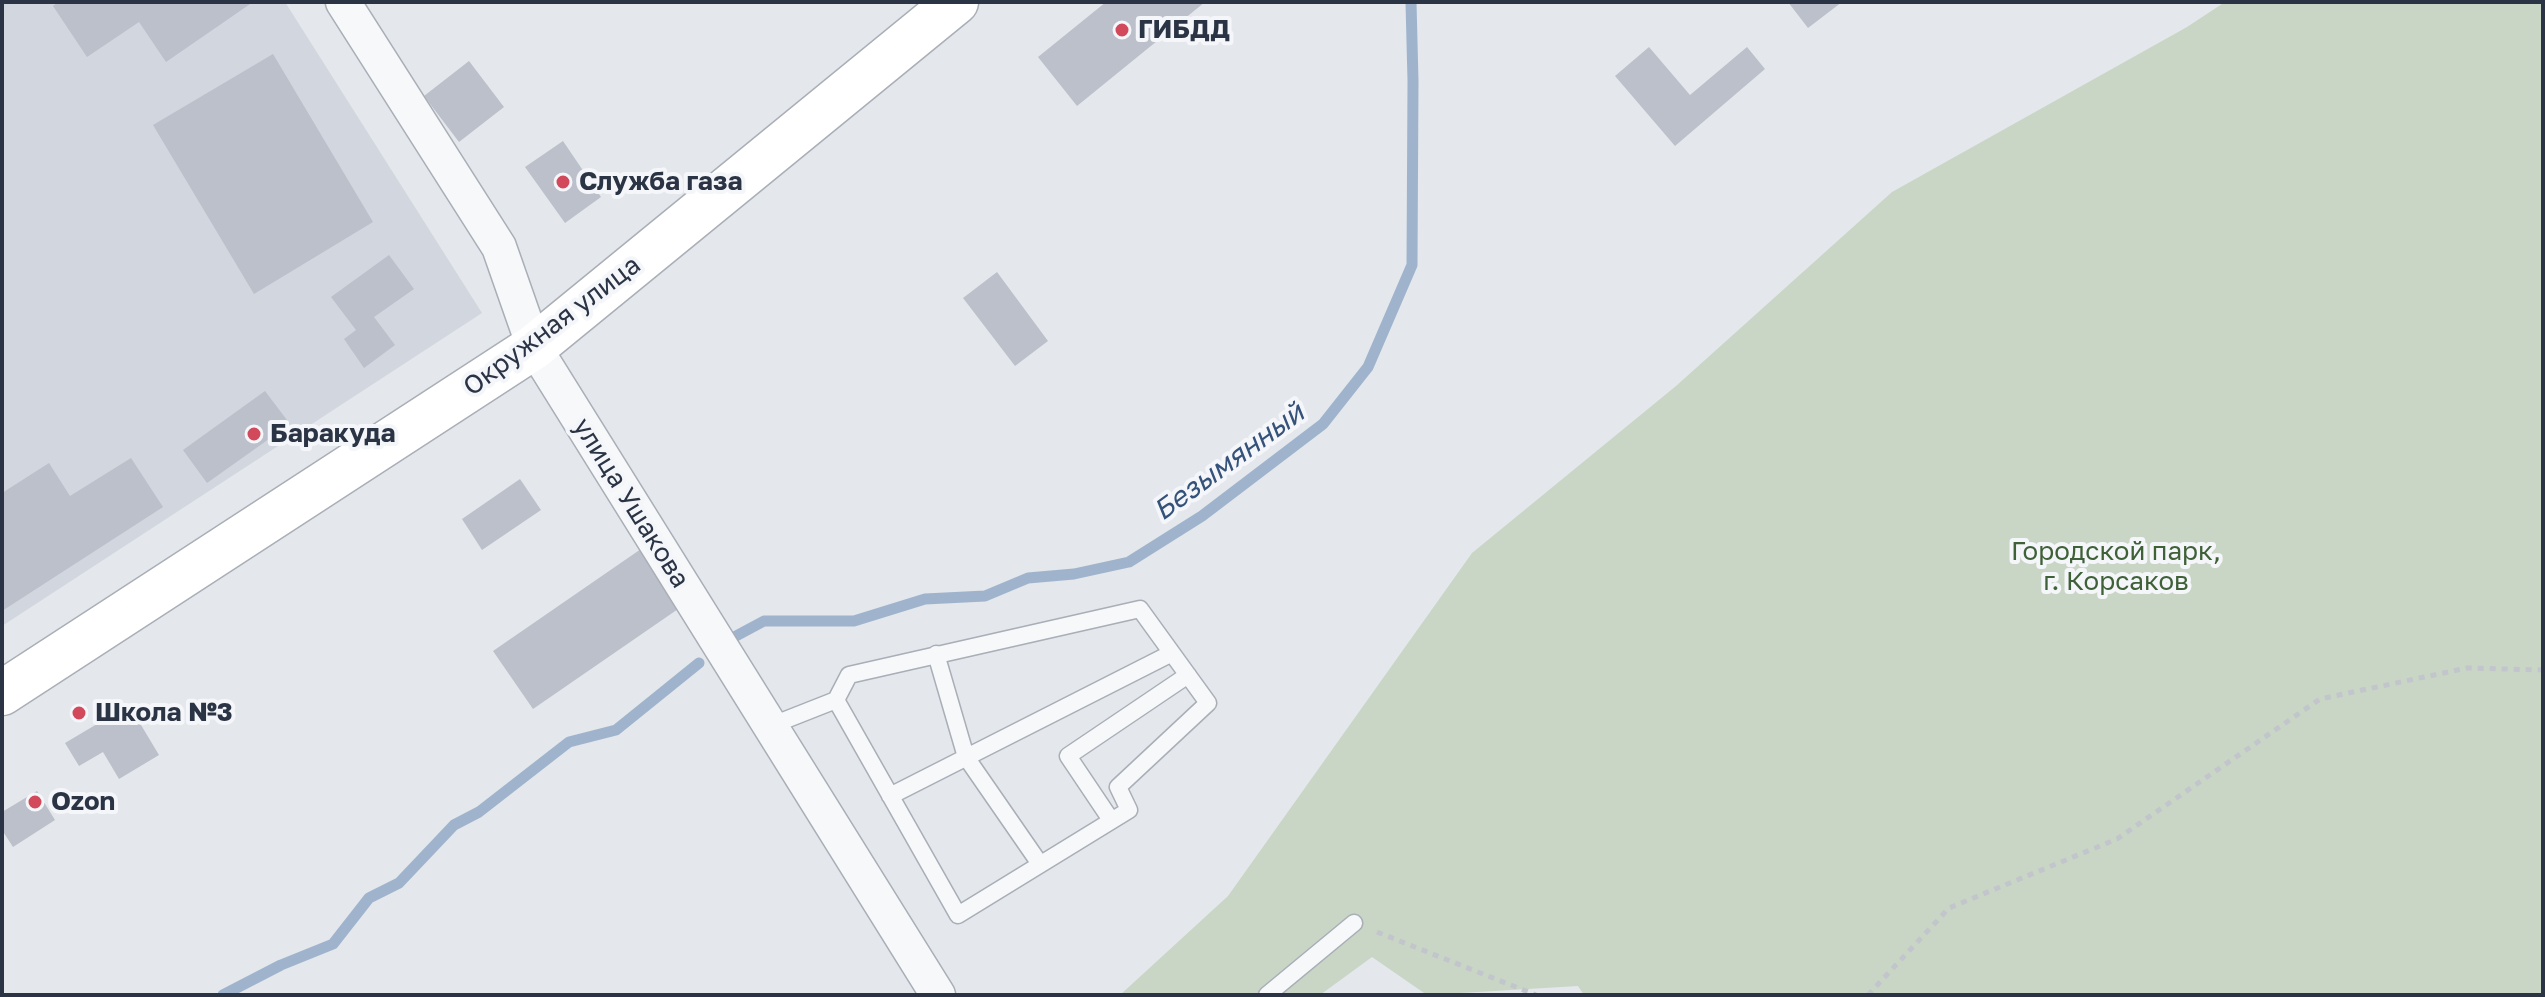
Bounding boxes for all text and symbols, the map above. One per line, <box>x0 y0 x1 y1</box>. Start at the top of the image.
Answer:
place label: ГИБДД <box>1138 14 1230 46</box>
marker: ГИБДД <box>1113 21 1131 39</box>
place label: Служба газа <box>579 166 742 198</box>
marker: Служба газа <box>554 173 572 191</box>
street label: Окружная улица <box>457 249 647 403</box>
water label: Безымянный <box>1147 396 1311 528</box>
street label: улица Ушакова <box>566 412 696 594</box>
place label: Баракуда <box>270 418 396 450</box>
marker: Баракуда <box>245 425 263 443</box>
park label: Городской парк, г. Корсаков <box>2011 536 2221 598</box>
place label: Школа №3 <box>95 697 233 729</box>
marker: Школа №3 <box>70 704 88 722</box>
place label: Ozon <box>51 786 115 818</box>
marker: Ozon <box>26 793 44 811</box>

